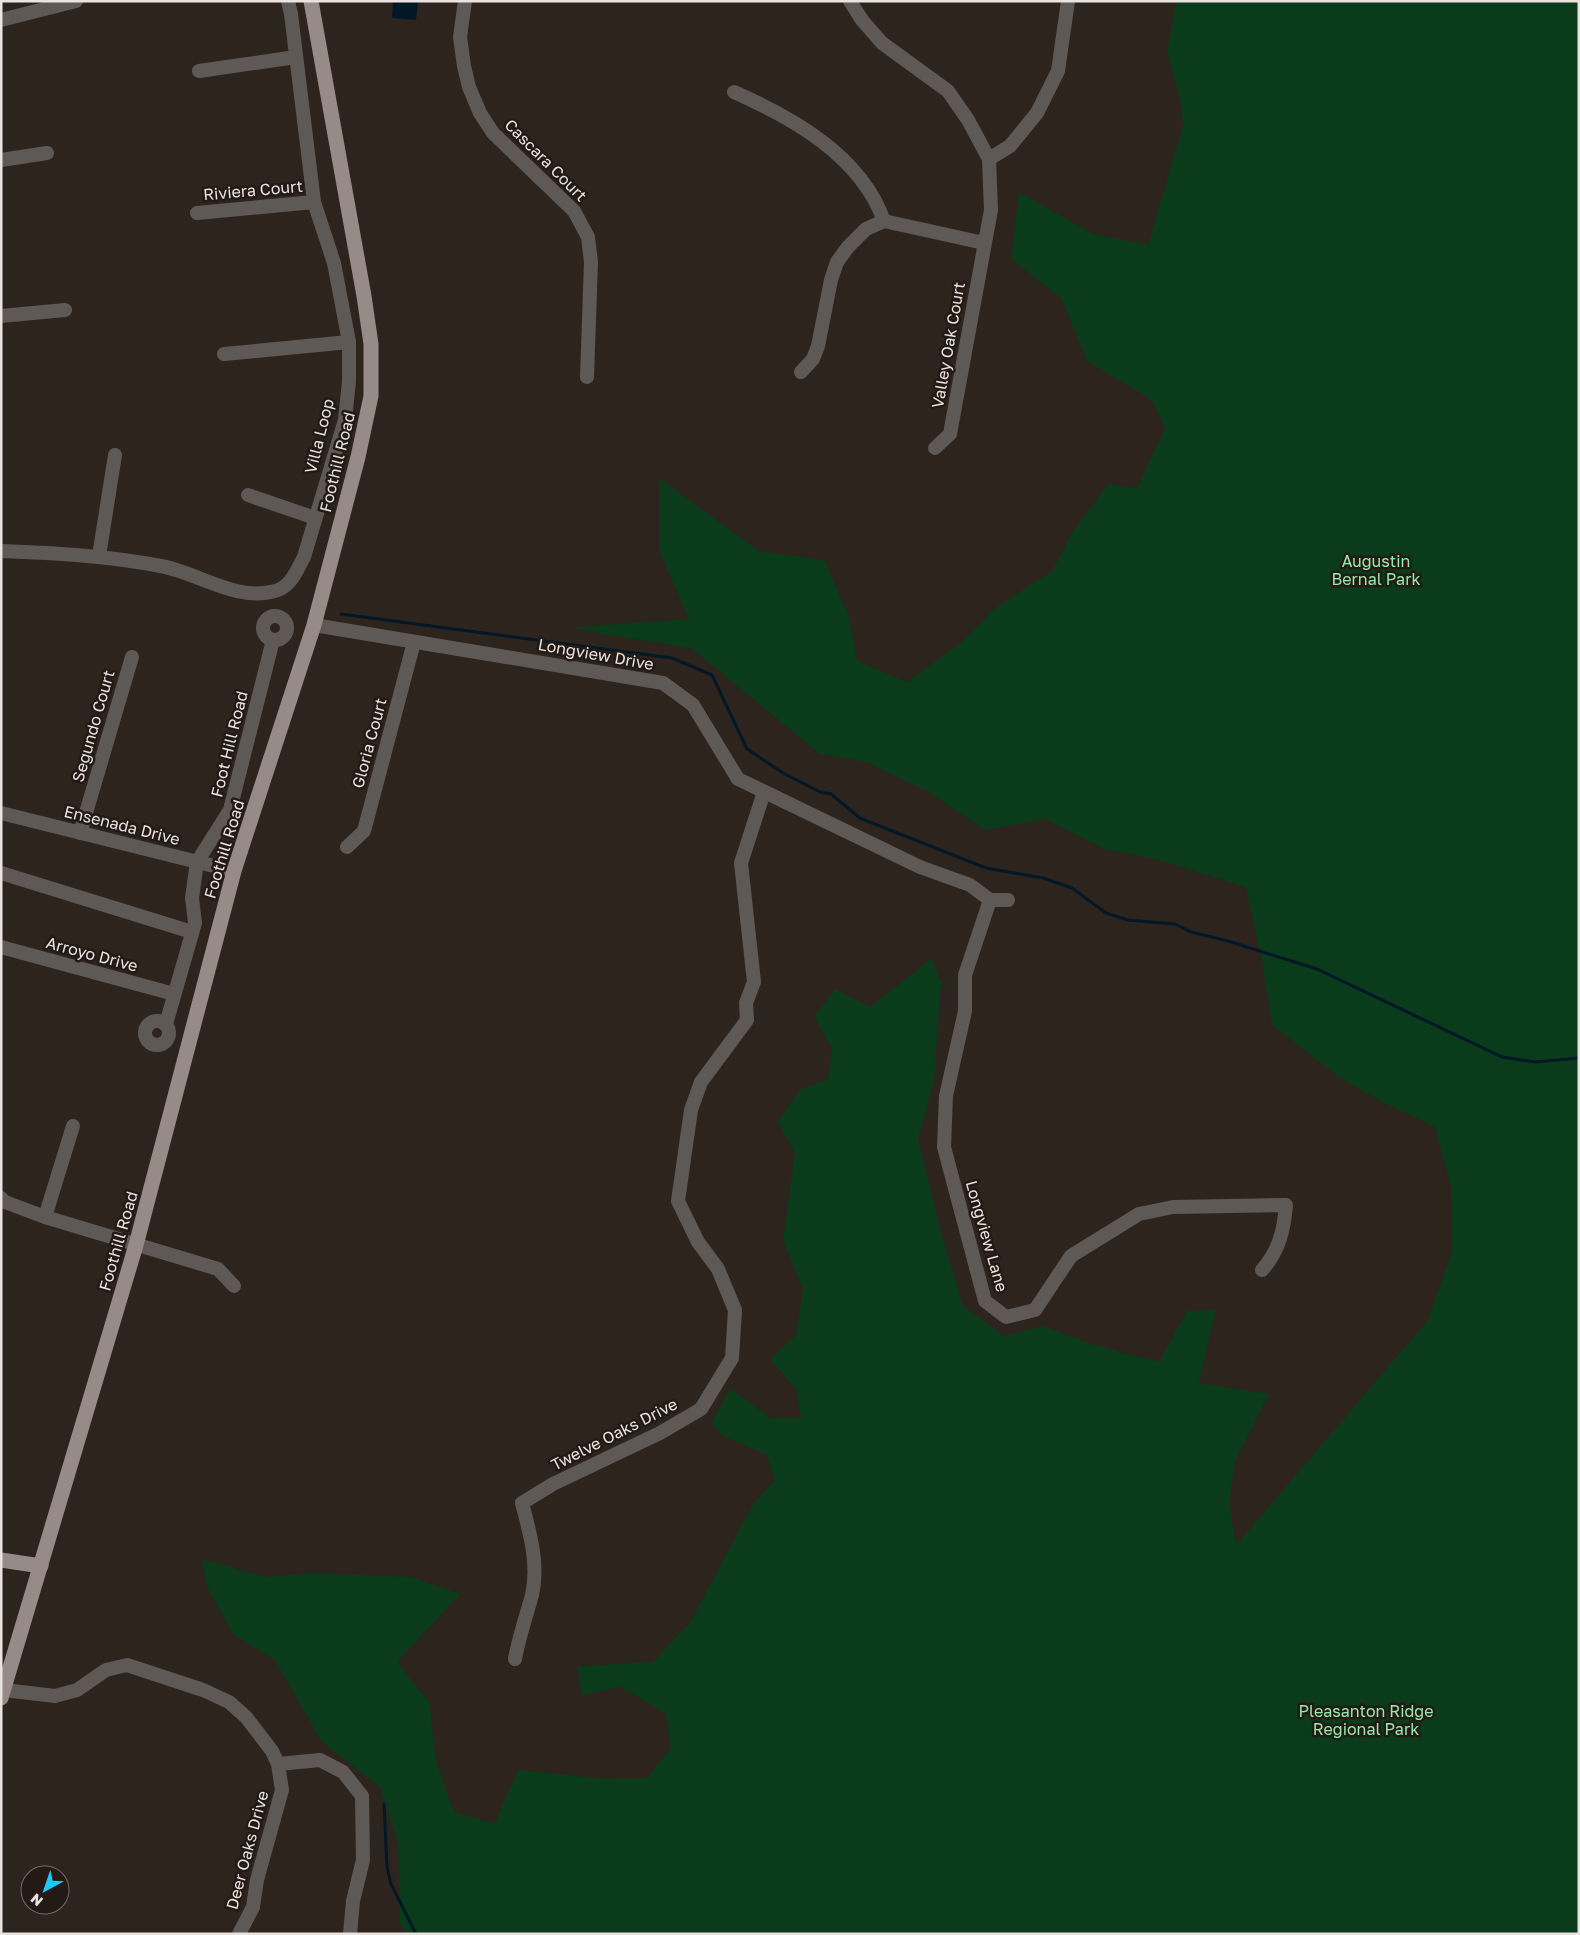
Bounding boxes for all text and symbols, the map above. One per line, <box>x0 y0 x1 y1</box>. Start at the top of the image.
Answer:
street label: Cascara Court <box>501 115 591 205</box>
street label: Riviera Court <box>202 176 304 204</box>
street label: Valley Oak Court <box>927 280 969 410</box>
street label: Villa Loop <box>300 396 338 475</box>
street label: Foothill Road <box>315 410 359 514</box>
park label: Augustin Bernal Park <box>1332 551 1420 589</box>
street label: Longview Drive <box>537 634 655 674</box>
street label: Segundo Court <box>67 668 119 784</box>
street label: Foot Hill Road <box>206 689 252 799</box>
street label: Gloria Court <box>347 696 391 790</box>
street label: Foothill Road <box>199 797 249 901</box>
street label: Ensenada Drive <box>62 801 182 849</box>
street label: Arroyo Drive <box>44 932 140 976</box>
street label: Longview Lane <box>962 1178 1012 1294</box>
street label: Foothill Road <box>94 1189 142 1293</box>
street label: Twelve Oaks Drive <box>547 1393 681 1475</box>
park label: Pleasanton Ridge Regional Park <box>1299 1701 1433 1739</box>
street label: Deer Oaks Drive <box>222 1788 272 1912</box>
north arrow <box>20 1865 70 1915</box>
text: N <box>27 1890 46 1910</box>

